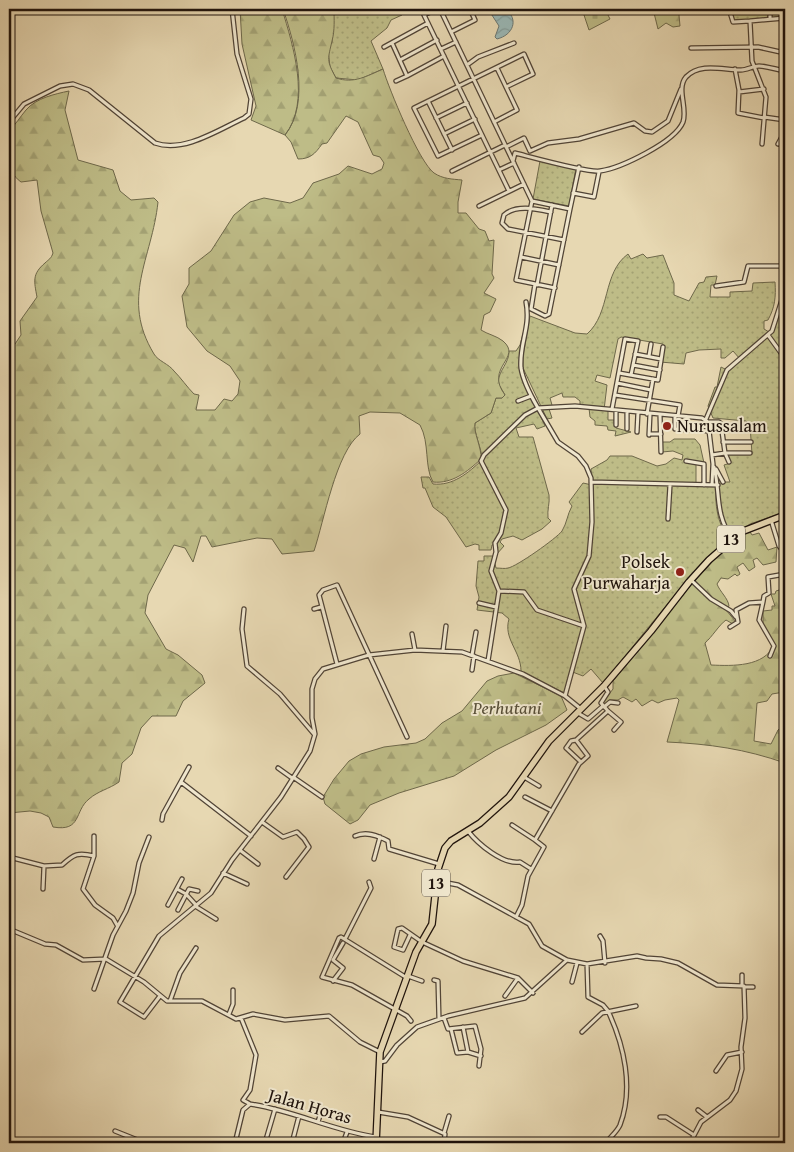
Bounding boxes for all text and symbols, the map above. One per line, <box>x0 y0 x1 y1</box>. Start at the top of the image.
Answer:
place label: Nurussalam <box>677 412 767 439</box>
marker: Nurussalam <box>661 420 673 432</box>
road number: 13 <box>717 526 745 552</box>
place label: Polsek Purwaharja <box>583 548 671 596</box>
marker: Polsek Purwaharja <box>674 566 686 578</box>
park label: Perhutani <box>472 694 542 721</box>
road number: 13 <box>422 870 450 896</box>
street label: Jalan Horas <box>263 1080 355 1130</box>

